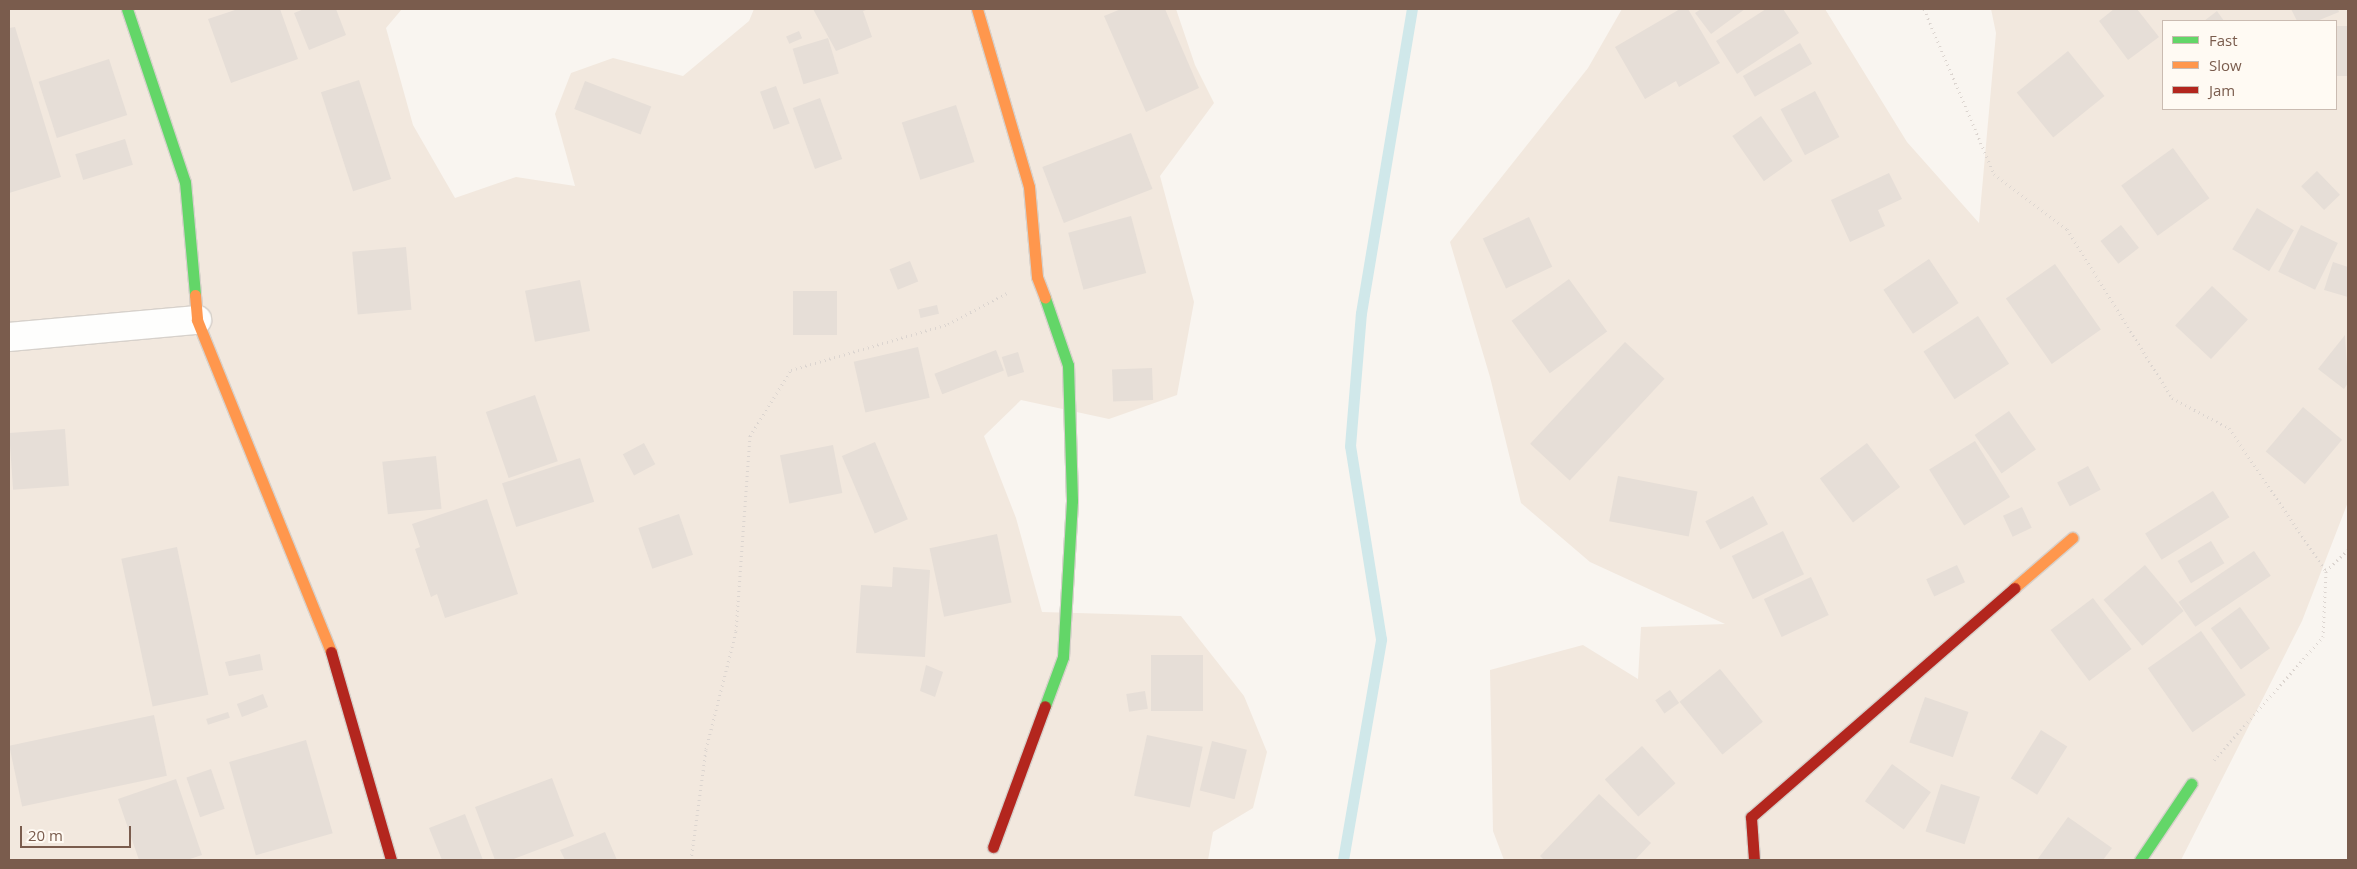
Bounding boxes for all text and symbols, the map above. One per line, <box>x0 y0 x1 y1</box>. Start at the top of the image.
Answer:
legend <box>2162 20 2337 110</box>
text: Fast <box>2209 30 2238 50</box>
text: Slow <box>2209 55 2242 75</box>
text: Jam <box>2209 80 2235 100</box>
scale bar <box>22 816 134 848</box>
text: 20 m <box>28 825 63 845</box>

